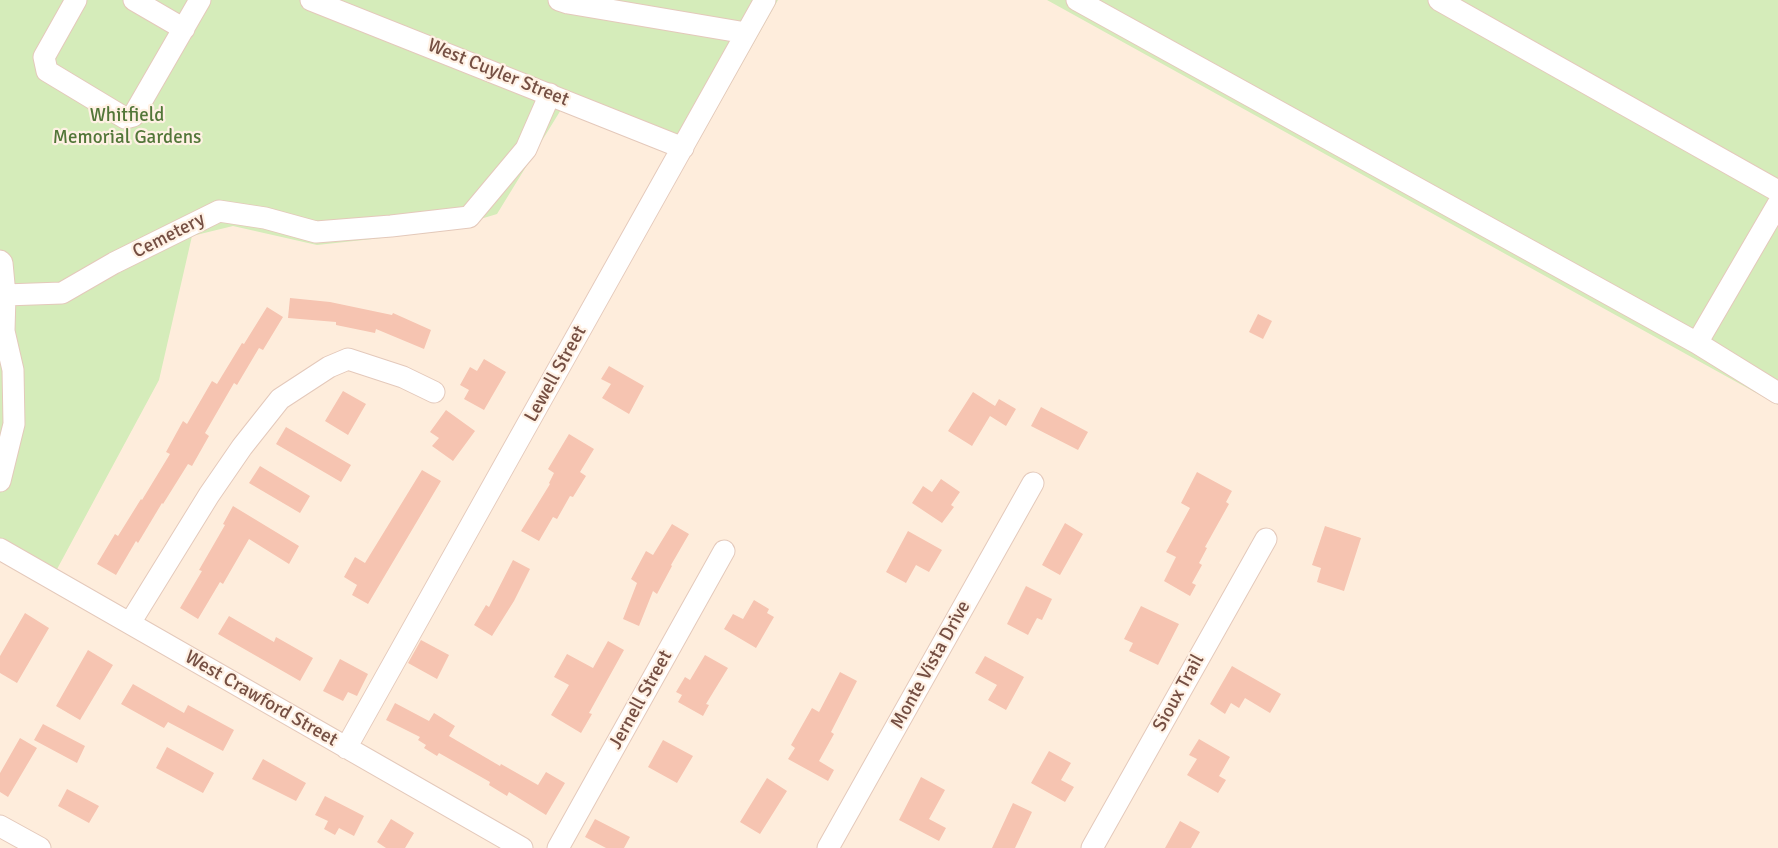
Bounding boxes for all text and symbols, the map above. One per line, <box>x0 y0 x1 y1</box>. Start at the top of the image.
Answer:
street label: West Cuyler Street <box>424 34 572 112</box>
park label: Whitfield Memorial Gardens <box>53 105 201 149</box>
street label: Cemetery <box>129 208 209 264</box>
street label: Lewell Street <box>520 322 592 426</box>
street label: Monte Vista Drive <box>886 597 976 733</box>
street label: West Crawford Street <box>181 646 341 752</box>
street label: Jernell Street <box>604 647 678 753</box>
street label: Sioux Trail <box>1149 650 1209 736</box>

